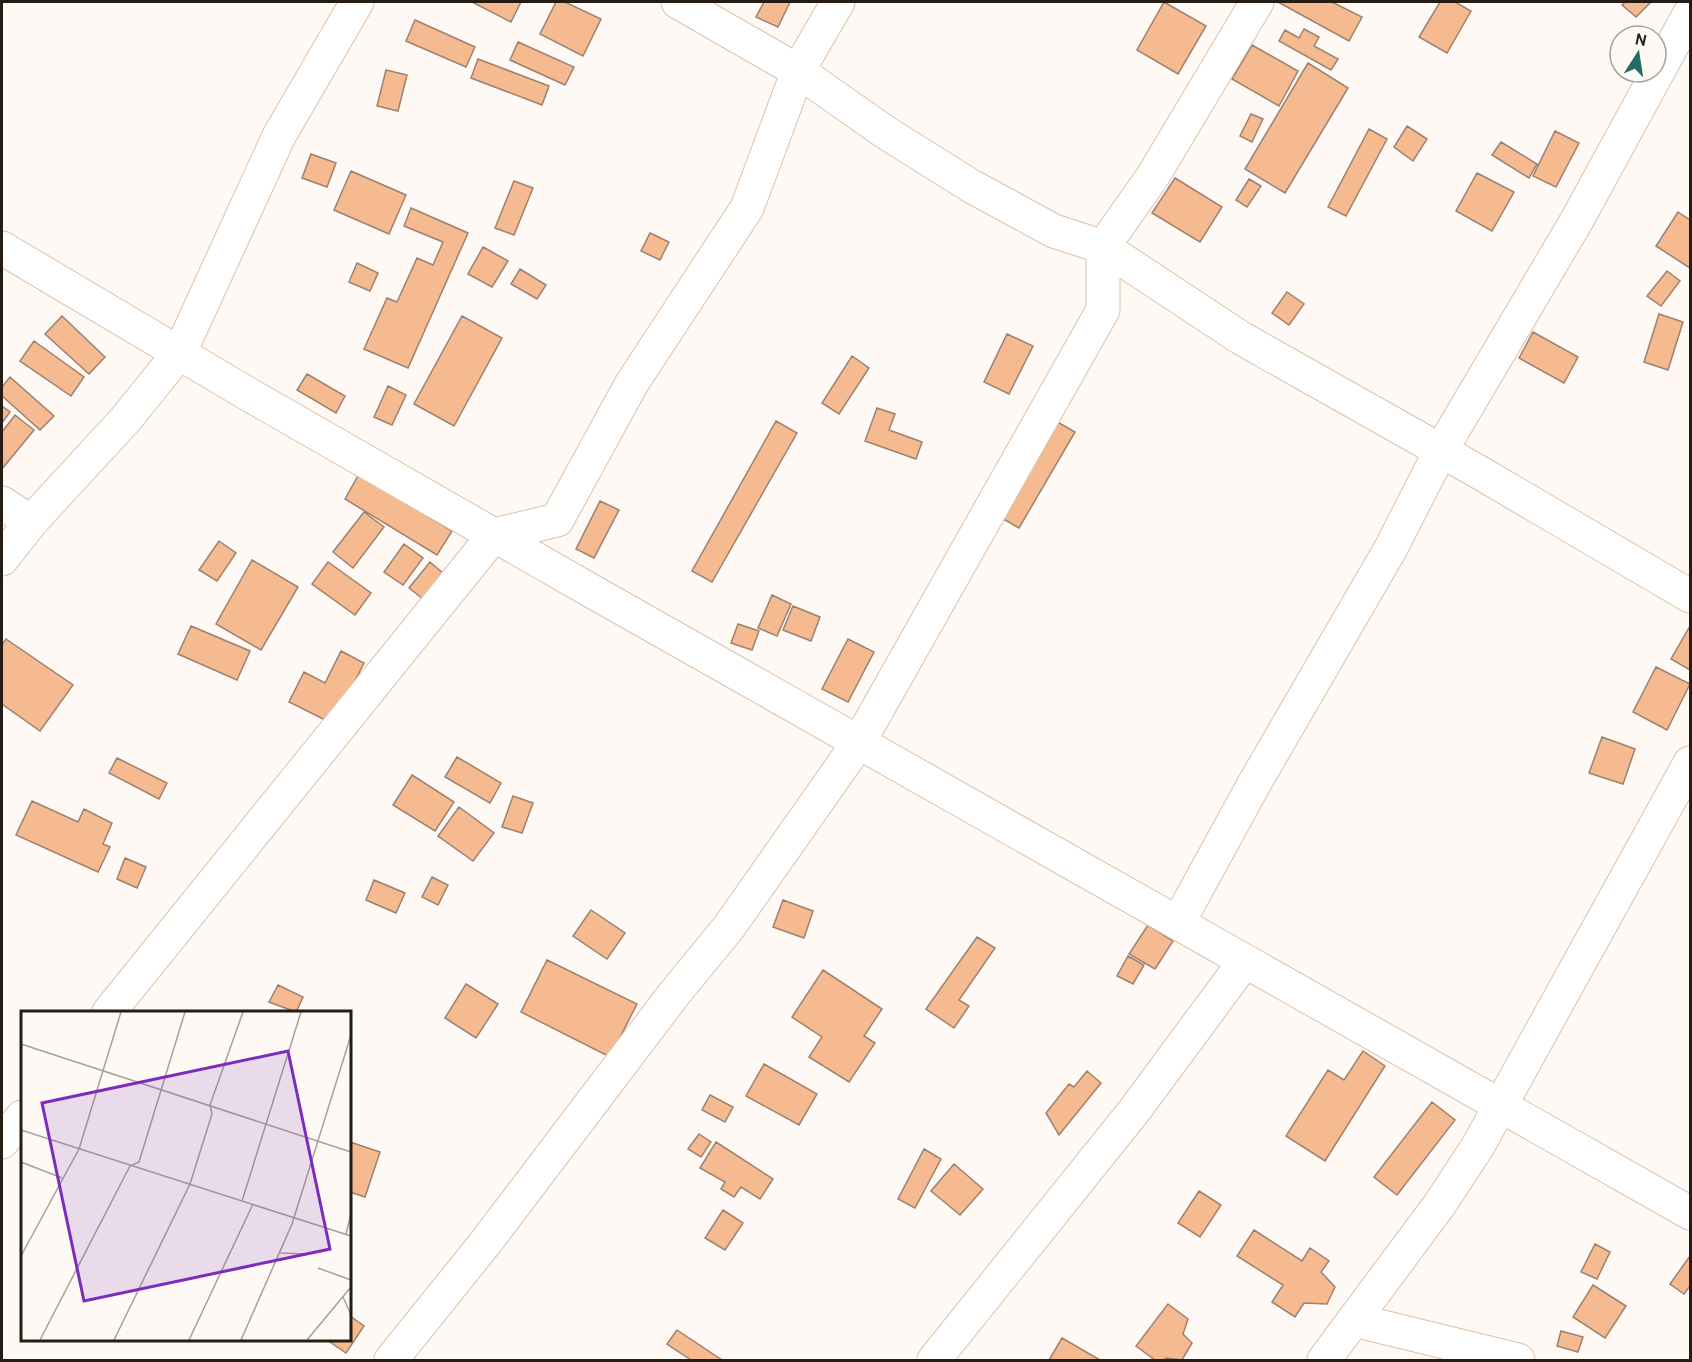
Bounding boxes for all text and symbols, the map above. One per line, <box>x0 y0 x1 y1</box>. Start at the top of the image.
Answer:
north arrow <box>1608 24 1668 84</box>
text: N <box>1634 29 1649 50</box>
inset map <box>21 1011 351 1341</box>

